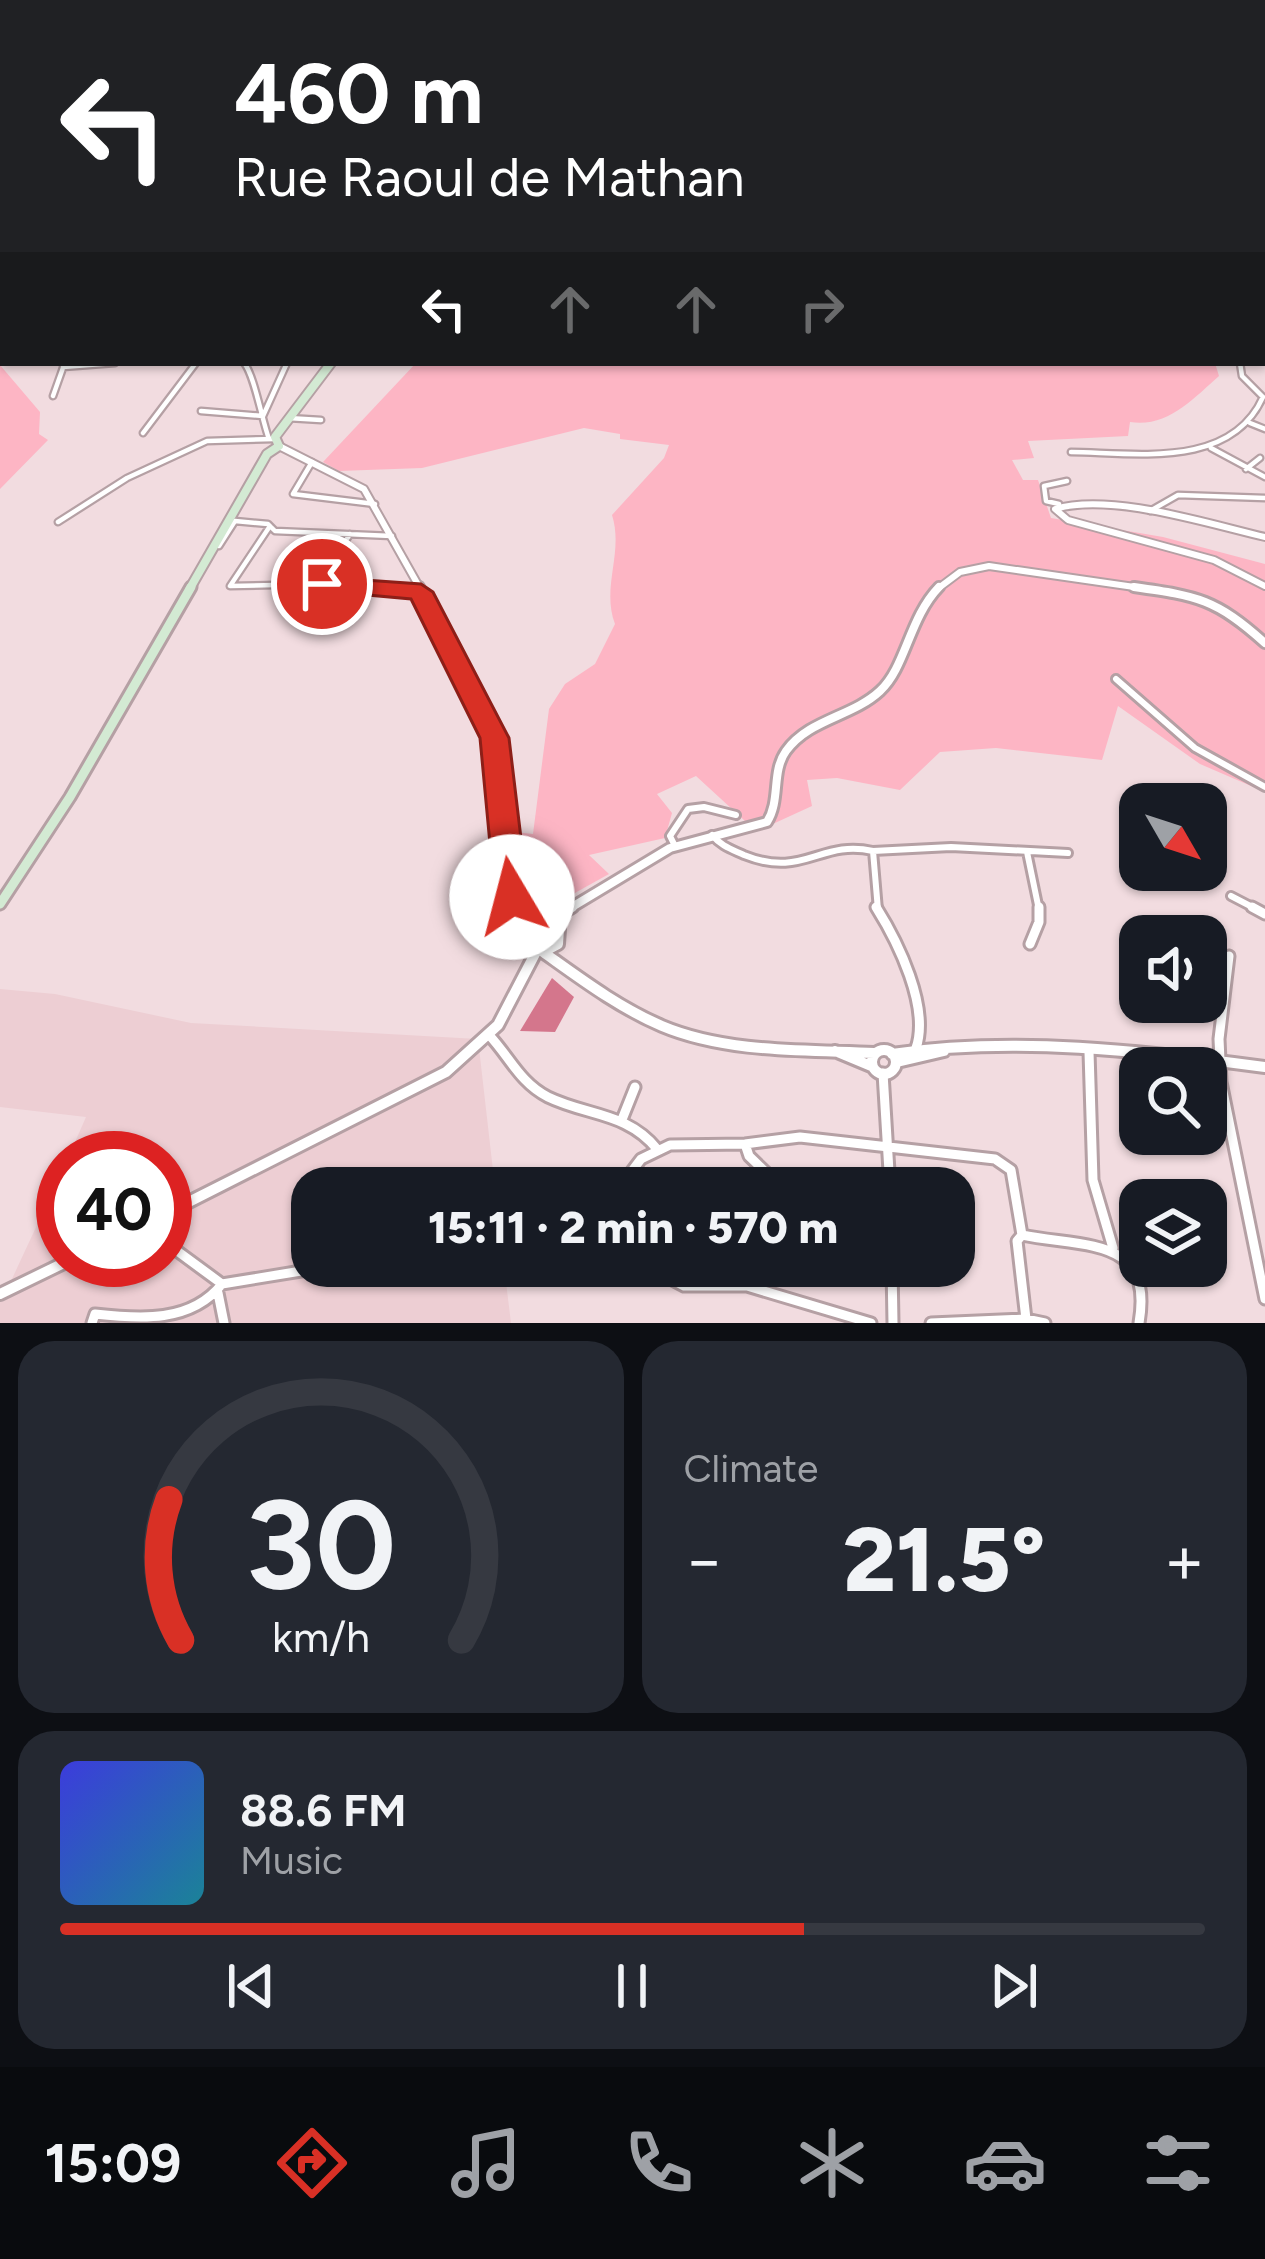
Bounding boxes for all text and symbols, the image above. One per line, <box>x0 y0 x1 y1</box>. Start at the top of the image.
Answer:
text: 460 m <box>234 43 484 144</box>
icon: left <box>36 48 192 204</box>
text: Rue Raoul de Mathan <box>234 145 745 210</box>
icon: left <box>411 276 477 342</box>
icon: ahead <box>537 276 603 342</box>
icon: ahead <box>663 276 729 342</box>
icon: right <box>789 276 855 342</box>
pin <box>271 533 373 635</box>
icon: arrive <box>289 551 355 617</box>
north arrow <box>1119 783 1227 891</box>
map controls <box>1119 783 1227 1287</box>
position arrow <box>449 834 575 960</box>
button: sound <box>1119 915 1227 1023</box>
button: search <box>1119 1047 1227 1155</box>
speed limit sign: 40 <box>36 1131 192 1287</box>
button: layers <box>1119 1179 1227 1287</box>
text: 15:11 · 2 min · 570 m <box>428 1200 838 1254</box>
text: Climate <box>684 1445 818 1492</box>
text: 30 <box>246 1470 396 1620</box>
text: 21.5° <box>843 1505 1045 1614</box>
text: − <box>684 1520 725 1600</box>
text: + <box>1164 1520 1205 1600</box>
text: km/h <box>272 1611 370 1663</box>
text: 88.6 FM <box>240 1783 407 1837</box>
text: Music <box>240 1837 343 1884</box>
icon: previous <box>218 1953 284 2019</box>
icon: pause <box>599 1953 665 2019</box>
icon: next <box>981 1953 1047 2019</box>
icon: directions <box>270 2121 354 2205</box>
icon: music <box>444 2121 528 2205</box>
icon: phone <box>617 2121 701 2205</box>
icon: climate <box>790 2121 874 2205</box>
icon: car <box>963 2121 1047 2205</box>
icon: filters <box>1136 2121 1220 2205</box>
text: 15:09 <box>45 2131 181 2196</box>

